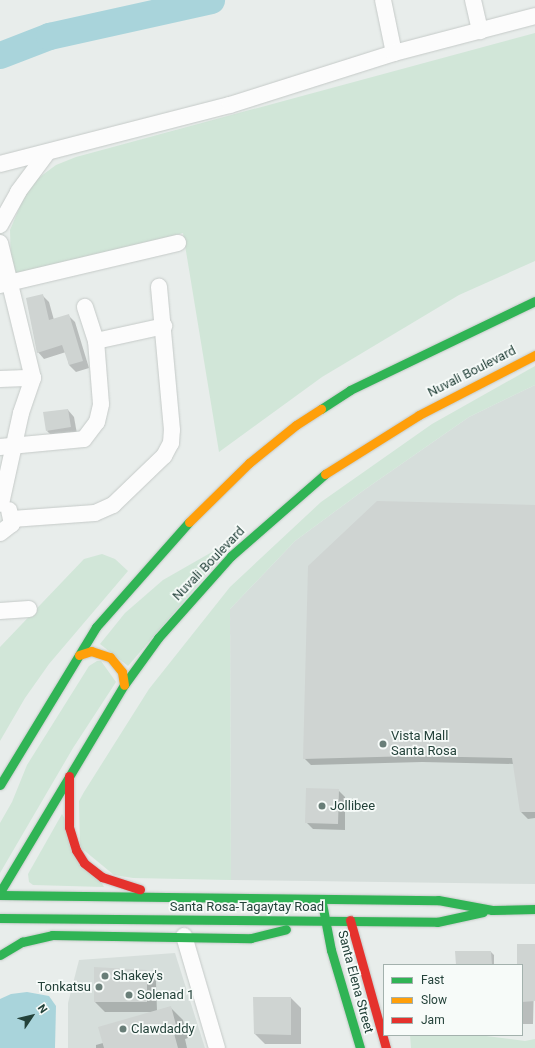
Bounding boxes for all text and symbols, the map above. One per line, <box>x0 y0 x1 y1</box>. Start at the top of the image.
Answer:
street label: Nuvali Boulevard <box>425 343 519 401</box>
street label: Nuvali Boulevard <box>170 524 248 604</box>
place label: Vista Mall Santa Rosa <box>391 729 457 760</box>
marker: Vista Mall Santa Rosa <box>378 739 388 749</box>
place label: Jollibee <box>330 798 375 814</box>
marker: Jollibee <box>317 801 327 811</box>
street label: Santa Rosa-Tagaytay Road <box>170 899 324 915</box>
street label: Santa Elena Street <box>334 929 376 1035</box>
legend <box>383 964 523 1036</box>
place label: Shakey's <box>113 968 163 984</box>
marker: Shakey's <box>100 971 110 981</box>
text: Fast <box>421 973 444 987</box>
place label: Tonkatsu <box>37 979 91 995</box>
marker: Tonkatsu <box>94 982 104 992</box>
place label: Solenad 1 <box>137 987 194 1003</box>
marker: Solenad 1 <box>124 990 134 1000</box>
text: Slow <box>421 993 447 1007</box>
north arrow <box>12 996 52 1036</box>
text: N <box>35 1002 50 1016</box>
text: Jam <box>421 1013 445 1027</box>
place label: Clawdaddy <box>131 1021 195 1037</box>
marker: Clawdaddy <box>118 1024 128 1034</box>

